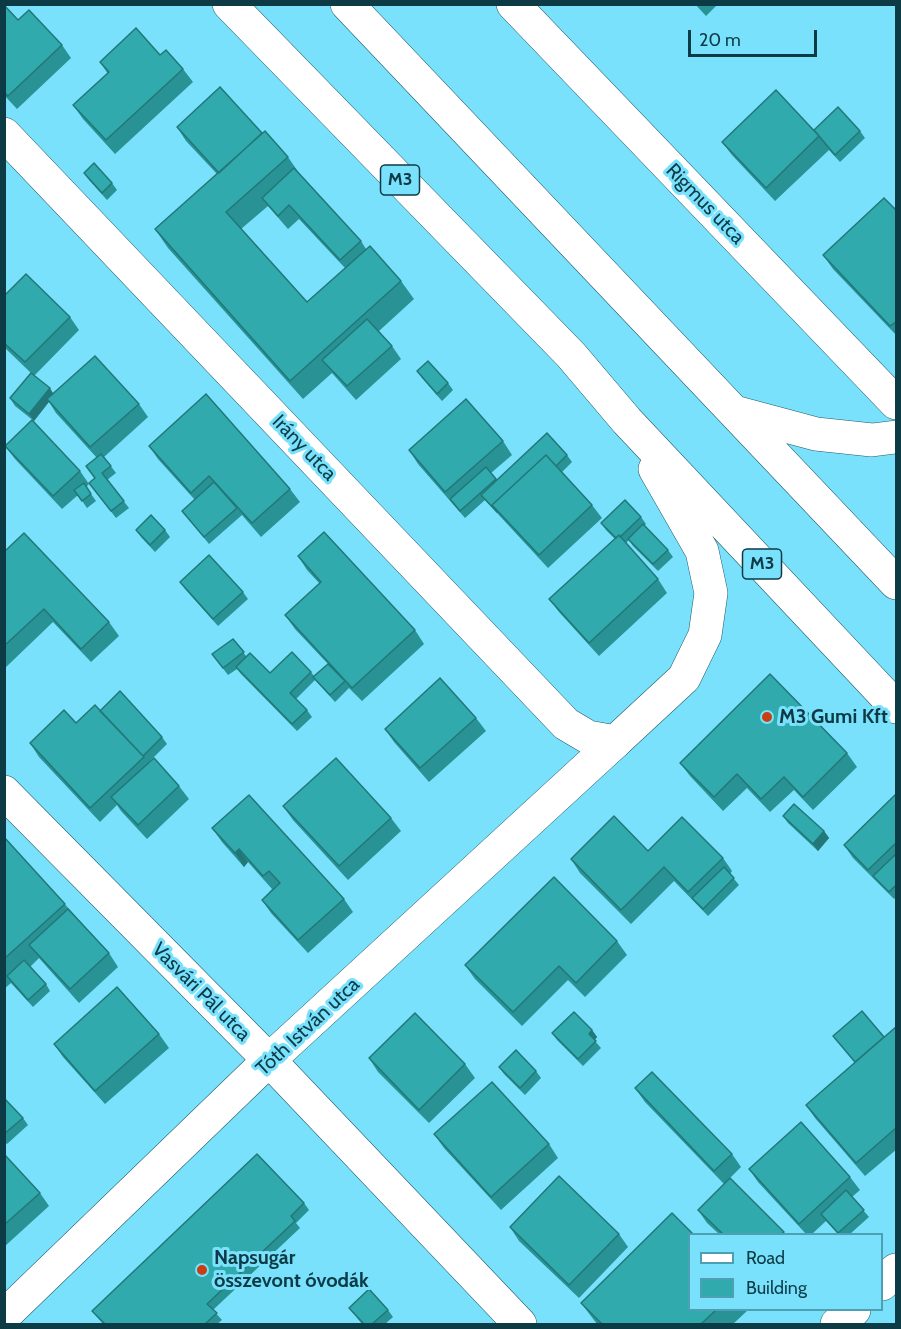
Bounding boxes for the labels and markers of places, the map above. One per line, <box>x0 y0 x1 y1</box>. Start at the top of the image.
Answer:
place label: M3 Gumi Kft <box>779 705 888 729</box>
marker: M3 Gumi Kft <box>760 710 774 724</box>
place label: Napsugár összevont óvodák <box>214 1246 369 1293</box>
marker: Napsugár összevont óvodák <box>195 1263 209 1277</box>

